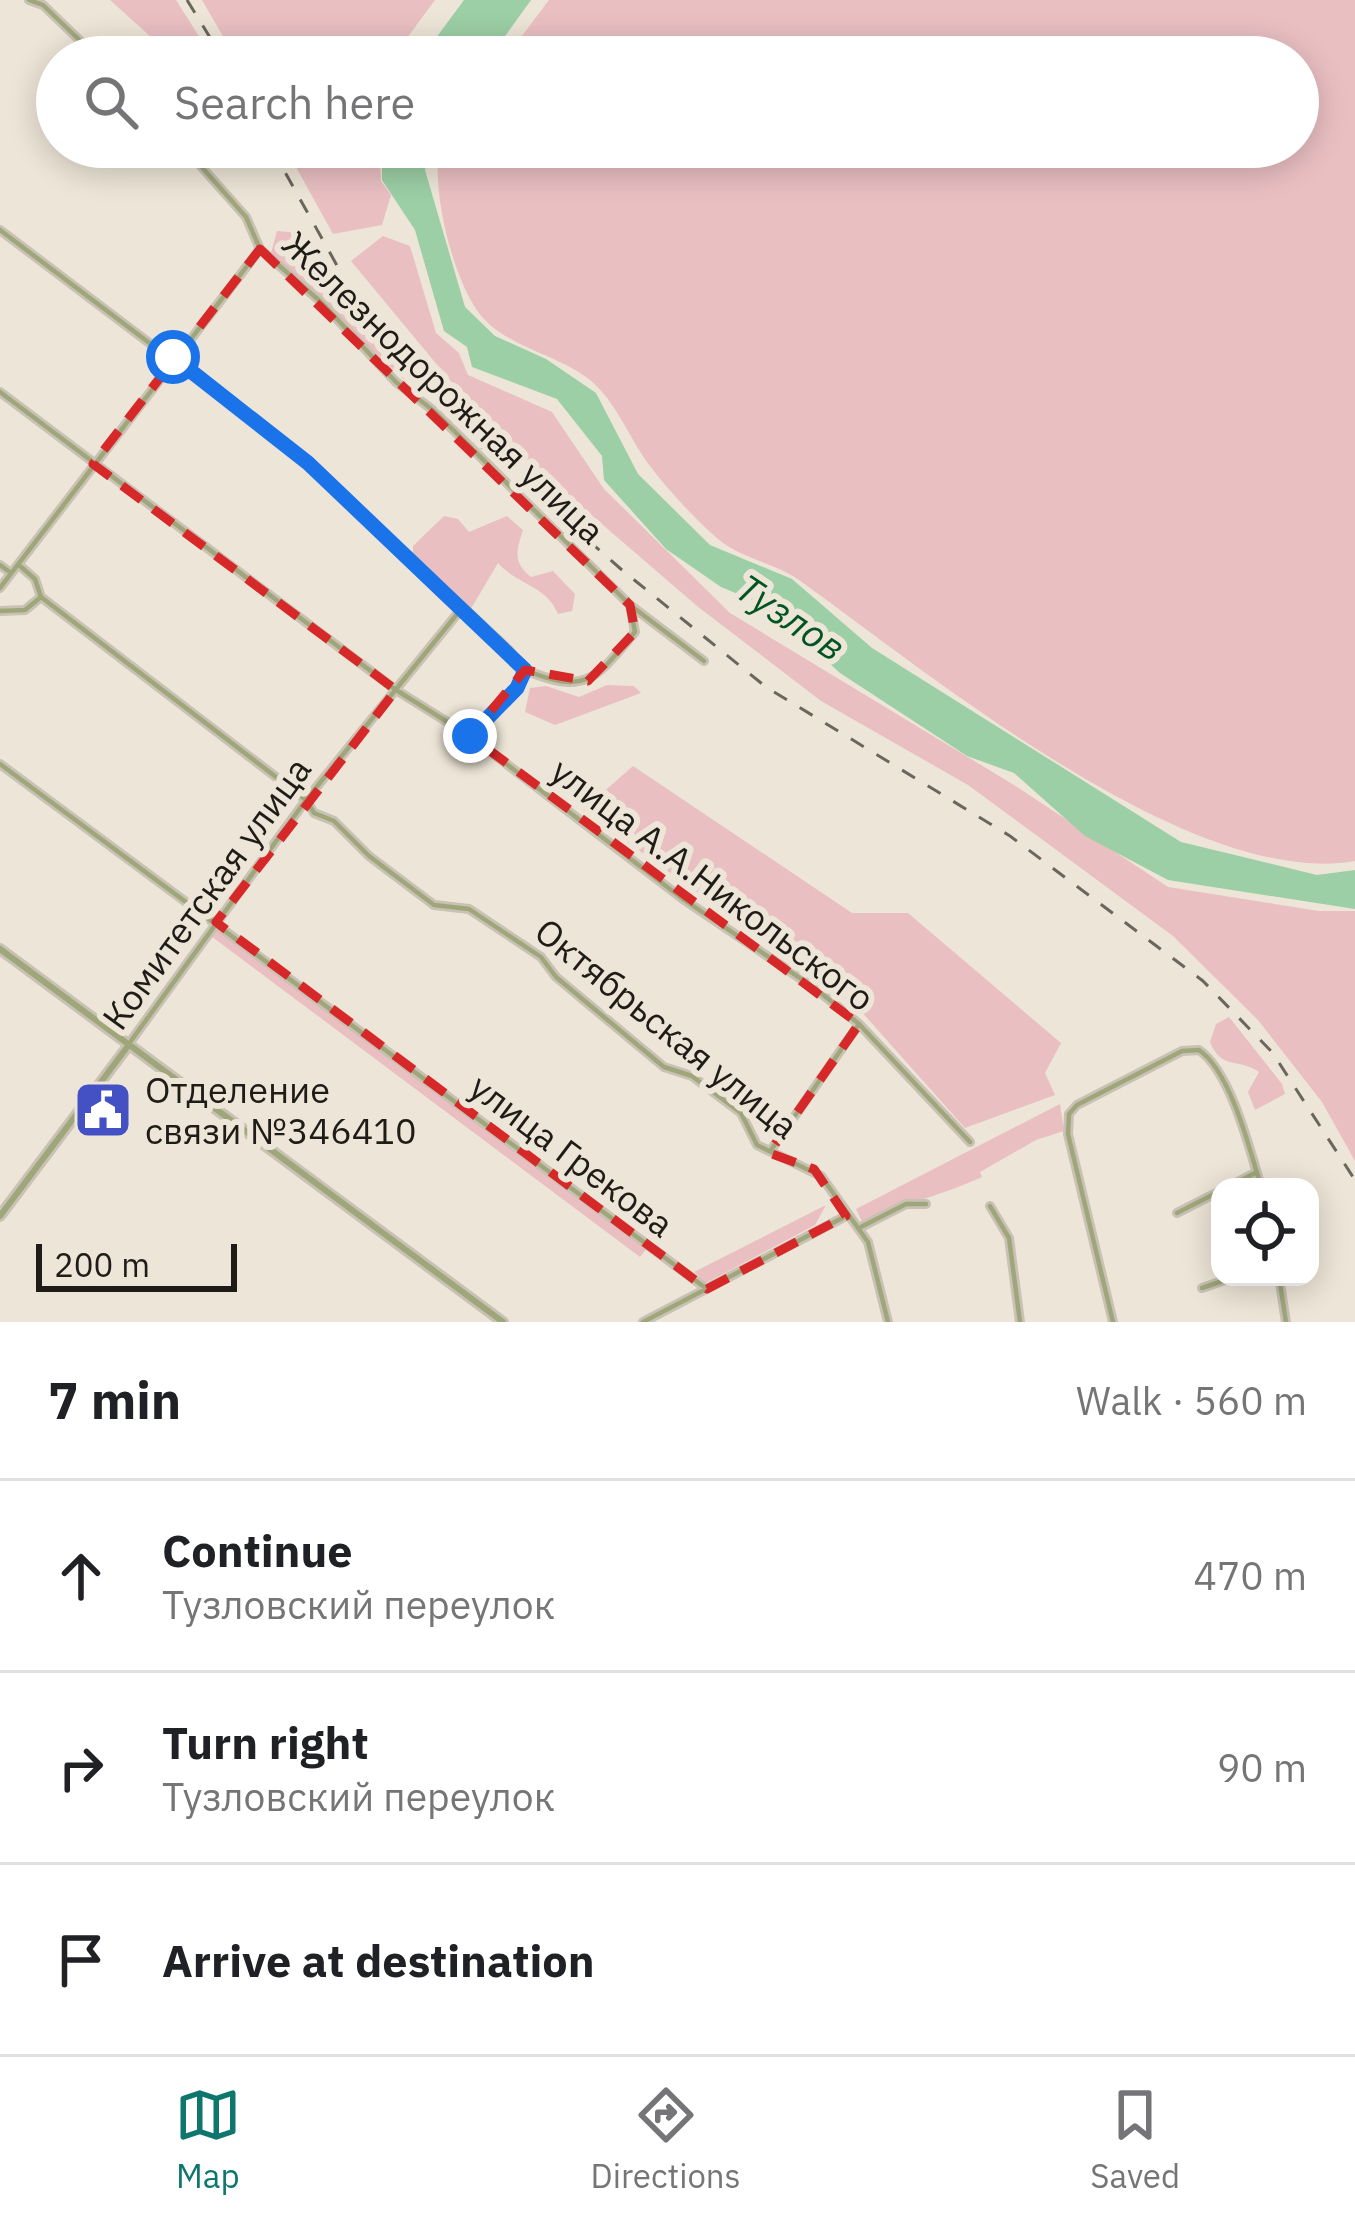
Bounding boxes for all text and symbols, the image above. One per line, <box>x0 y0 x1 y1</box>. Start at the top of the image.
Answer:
search box <box>36 36 1319 168</box>
icon: search <box>78 69 144 135</box>
text: Search here <box>174 73 415 131</box>
street label: Железнодорожная улица <box>273 220 615 554</box>
route start <box>146 330 200 384</box>
water label: Тузлов <box>726 562 856 672</box>
route end <box>443 709 497 763</box>
street label: Комитетская улица <box>91 747 321 1039</box>
street label: улица А.А.Никольского <box>542 747 884 1021</box>
street label: Октябрьская улица <box>526 907 808 1149</box>
street label: улица Грекова <box>461 1063 683 1247</box>
place label: Отделение связи №346410 <box>145 1066 417 1154</box>
public building icon: Отделение связи №346410 <box>72 1079 134 1141</box>
map controls <box>1211 1178 1319 1286</box>
button: locate <box>1211 1178 1319 1286</box>
scale bar <box>36 1238 237 1291</box>
text: 200 m <box>54 1243 150 1286</box>
text: 7 min <box>48 1367 181 1433</box>
text: Walk · 560 m <box>1076 1375 1307 1426</box>
text: Continue <box>162 1521 353 1579</box>
icon: ahead <box>48 1543 114 1609</box>
text: 470 m <box>1194 1550 1307 1601</box>
text: Тузловский переулок <box>162 1579 555 1630</box>
text: Turn right <box>162 1713 369 1771</box>
icon: right <box>48 1735 114 1801</box>
text: 90 m <box>1217 1742 1307 1793</box>
text: Тузловский переулок <box>162 1771 555 1822</box>
icon: arrive <box>48 1927 114 1993</box>
text: Arrive at destination <box>162 1931 595 1989</box>
tab: Map <box>175 2082 241 2197</box>
tab: Directions <box>591 2082 741 2197</box>
tab: Saved <box>1090 2082 1180 2197</box>

